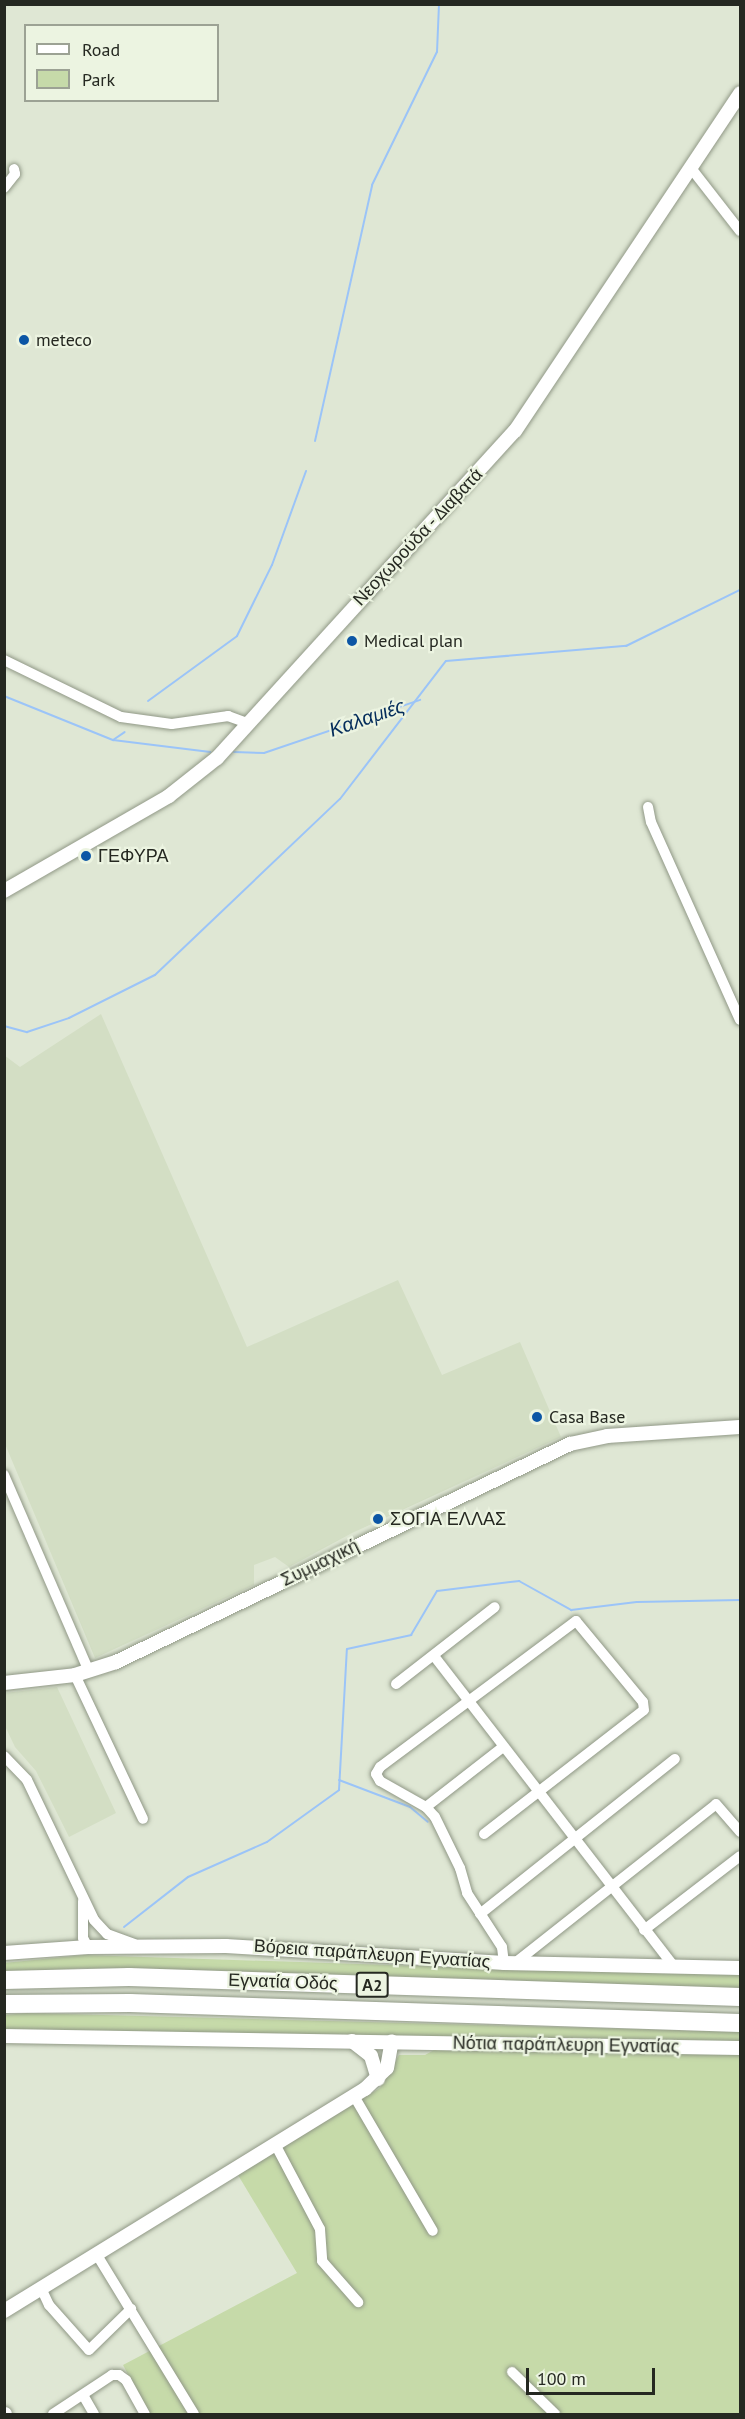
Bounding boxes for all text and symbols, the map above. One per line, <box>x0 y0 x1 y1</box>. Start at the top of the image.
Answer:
legend <box>24 24 219 102</box>
text: Road <box>82 38 120 61</box>
text: Park <box>82 68 115 91</box>
place label: meteco <box>36 329 92 351</box>
marker: meteco <box>17 333 31 347</box>
street label: Νεοχωρούδα - Διαβατά <box>348 463 488 611</box>
place label: Medical plan <box>364 630 463 652</box>
marker: Medical plan <box>345 634 359 648</box>
water label: Καλαμιές <box>326 694 408 742</box>
place label: ΓΕΦΥΡΑ <box>98 845 168 867</box>
marker: ΓΕΦΥΡΑ <box>79 849 93 863</box>
place label: Casa Base <box>549 1406 625 1428</box>
marker: Casa Base <box>530 1410 544 1424</box>
place label: ΣΟΓΙΑ ΕΛΛΑΣ <box>390 1508 506 1530</box>
marker: ΣΟΓΙΑ ΕΛΛΑΣ <box>371 1512 385 1526</box>
street label: Συμμαχική <box>278 1535 362 1591</box>
street label: Βόρεια παράπλευρη Εγνατίας <box>253 1935 491 1973</box>
street label: Εγνατία Οδός <box>228 1969 338 1995</box>
road number: Α2 <box>356 1972 388 1998</box>
street label: Νότια παράπλευρη Εγνατίας <box>453 2032 679 2058</box>
scale bar <box>529 2356 658 2394</box>
text: 100 m <box>537 2367 586 2390</box>

